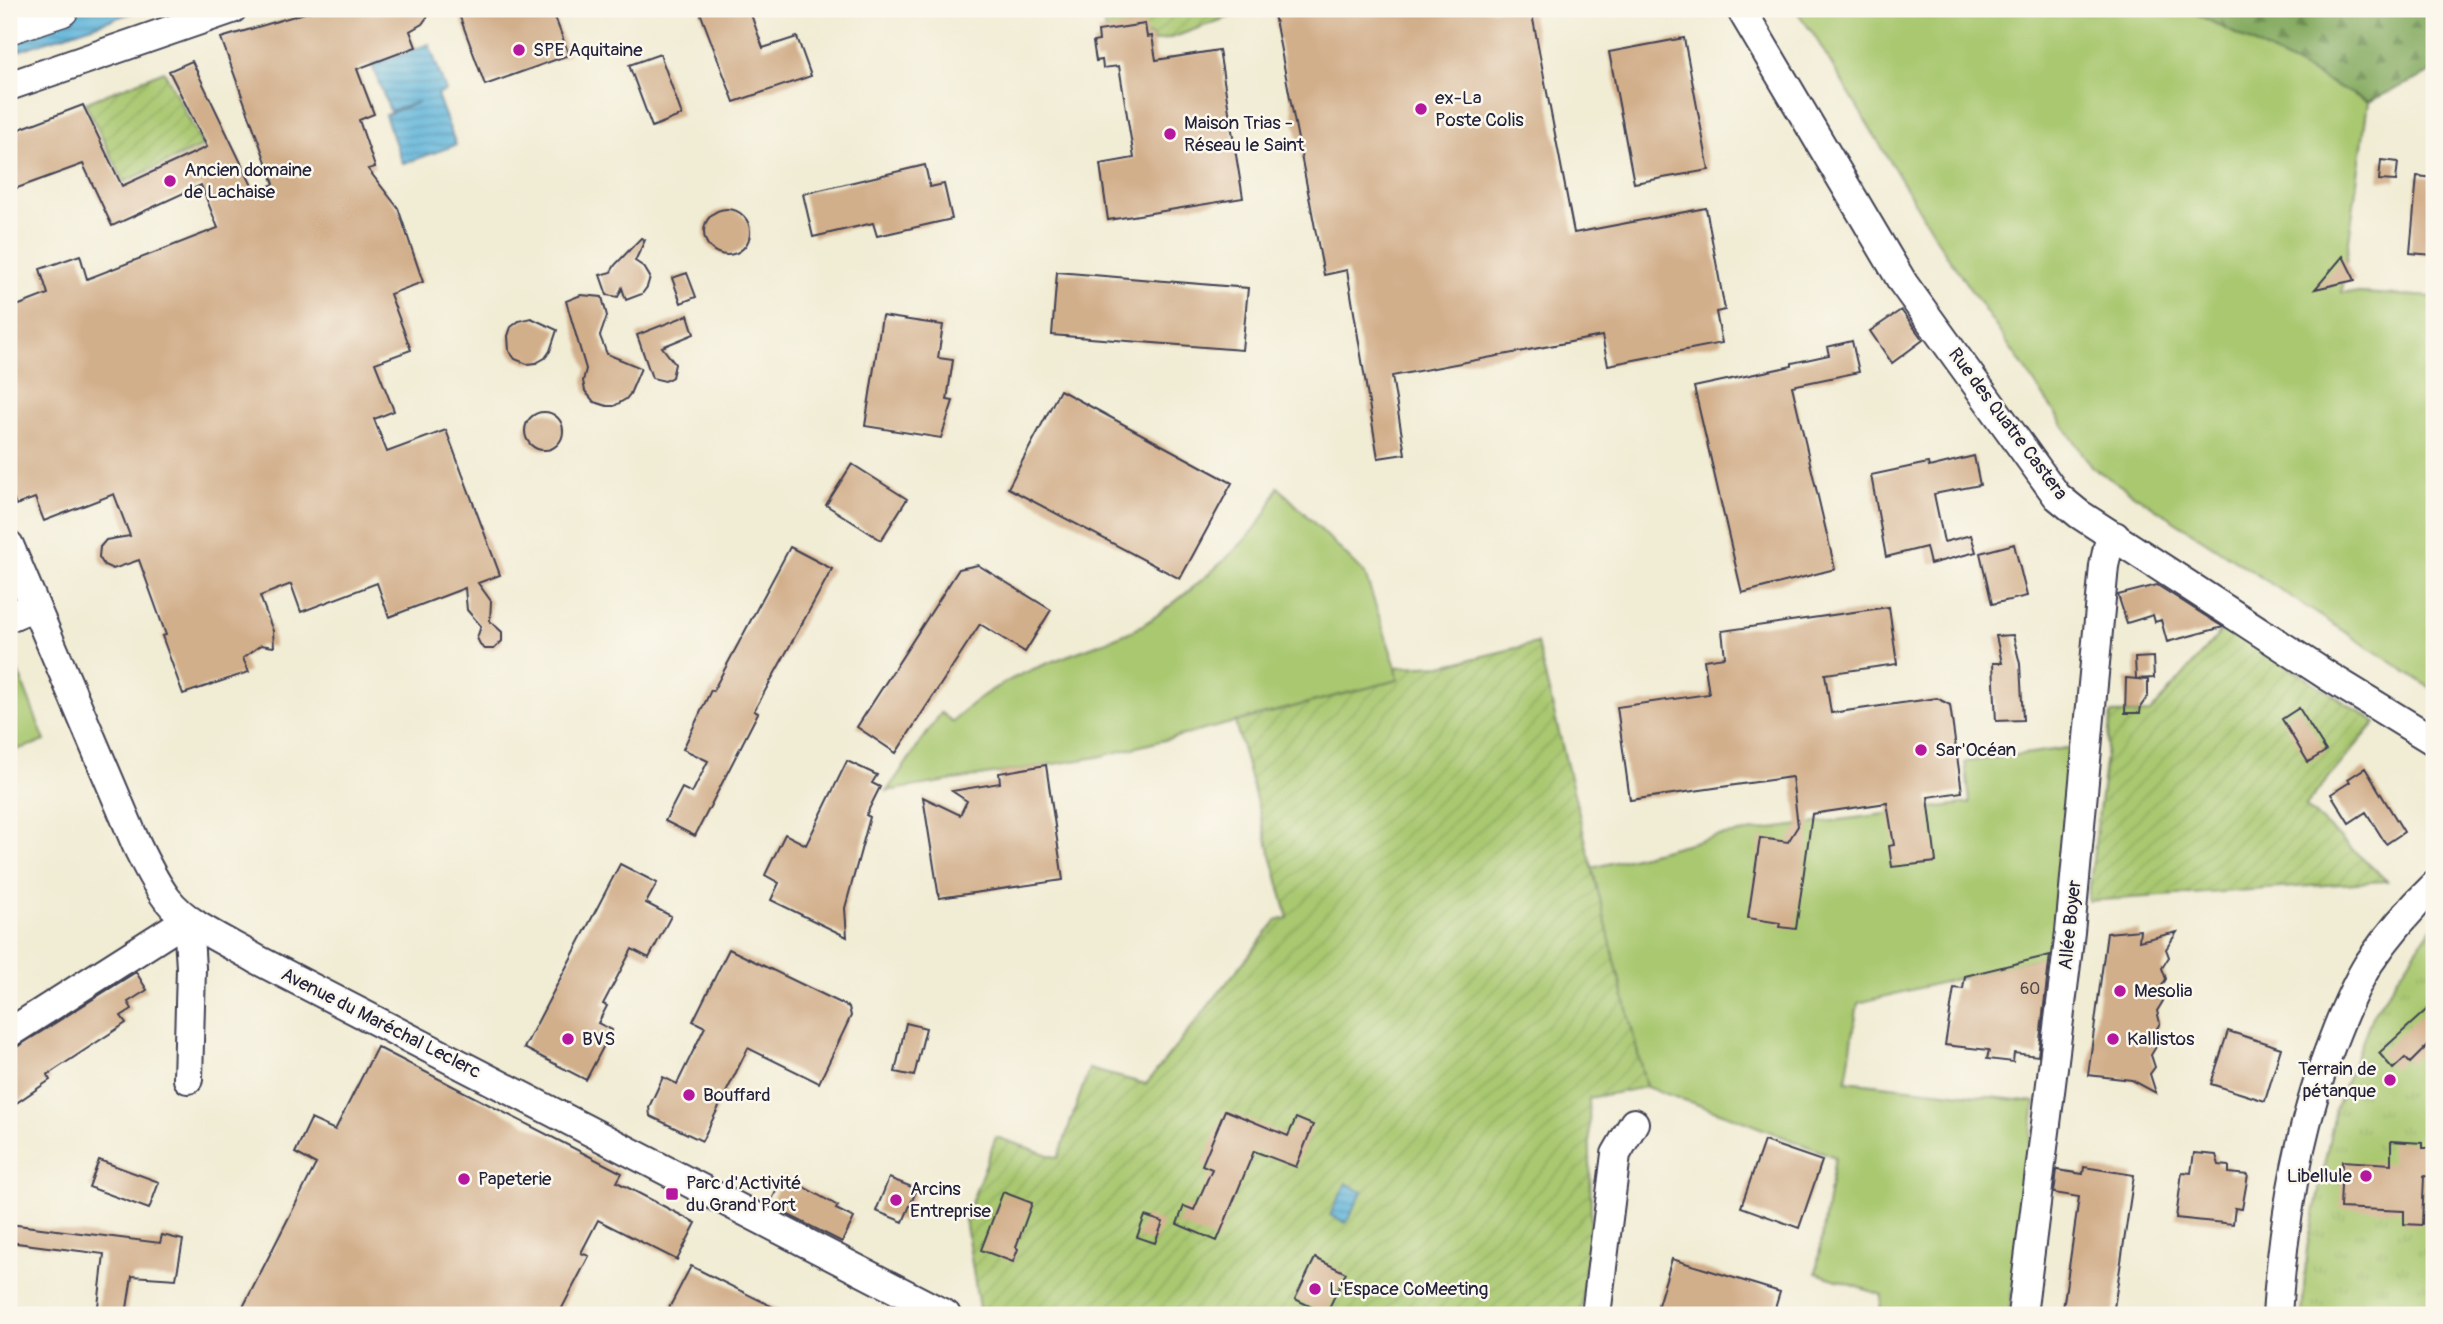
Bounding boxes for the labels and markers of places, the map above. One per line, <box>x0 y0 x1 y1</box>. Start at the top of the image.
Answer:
place label: SPE Aquitaine <box>533 38 643 62</box>
marker: SPE Aquitaine <box>511 42 527 58</box>
place label: ex-La Poste Colis <box>1435 86 1524 132</box>
marker: ex-La Poste Colis <box>1413 101 1429 117</box>
place label: Maison Trias - Réseau le Saint <box>1184 111 1305 157</box>
marker: Maison Trias - Réseau le Saint <box>1162 126 1178 142</box>
place label: Ancien domaine de Lachaise <box>184 158 312 204</box>
marker: Ancien domaine de Lachaise <box>162 173 178 189</box>
place label: Sar'Océan <box>1935 738 2016 762</box>
marker: Sar'Océan <box>1913 742 1929 758</box>
place label: Mesolia <box>2134 979 2193 1003</box>
marker: Mesolia <box>2112 983 2128 999</box>
place label: BVS <box>582 1027 615 1051</box>
place label: Kallistos <box>2127 1027 2195 1051</box>
marker: BVS <box>560 1031 576 1047</box>
marker: Kallistos <box>2105 1031 2121 1047</box>
place label: Terrain de pétanque <box>2298 1057 2377 1103</box>
marker: Terrain de pétanque <box>2382 1072 2398 1088</box>
place label: Bouffard <box>703 1083 771 1107</box>
marker: Bouffard <box>681 1087 697 1103</box>
place label: Libellule <box>2287 1164 2353 1188</box>
place label: Papeterie <box>478 1167 552 1191</box>
marker: Libellule <box>2358 1168 2374 1184</box>
marker: Papeterie <box>456 1171 472 1187</box>
place label: Parc d'Activité du Grand Port <box>686 1171 801 1217</box>
place label: Arcins Entreprise <box>910 1177 991 1223</box>
marker: Parc d'Activité du Grand Port <box>664 1186 680 1202</box>
marker: Arcins Entreprise <box>888 1192 904 1208</box>
place label: L'Espace CoMeeting <box>1329 1277 1488 1301</box>
marker: L'Espace CoMeeting <box>1307 1281 1323 1297</box>

